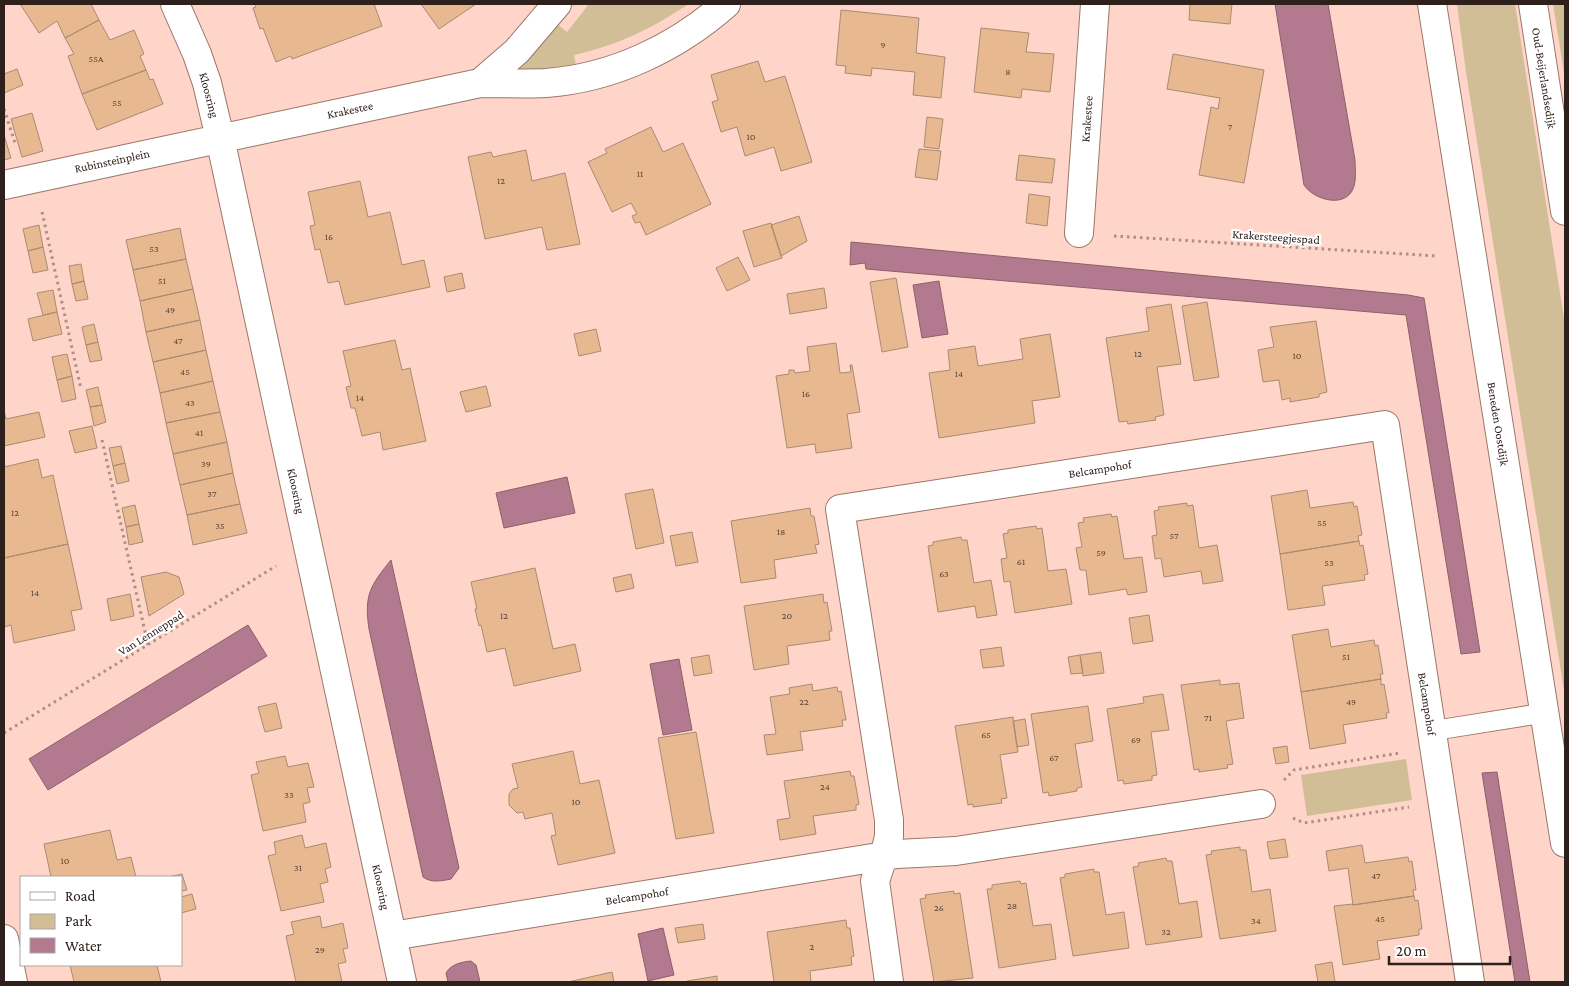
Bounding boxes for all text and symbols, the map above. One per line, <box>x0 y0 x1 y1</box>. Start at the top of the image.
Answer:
street label: Oud-Beijerlandsedijk <box>1529 26 1559 130</box>
house number: 9 <box>880 39 886 50</box>
house number: 55A <box>89 53 104 64</box>
house number: 8 <box>1005 66 1011 77</box>
street label: Kloosring <box>196 71 222 119</box>
street label: Krakestee <box>1078 95 1096 143</box>
house number: 55 <box>112 97 122 108</box>
street label: Krakestee <box>326 98 374 122</box>
house number: 7 <box>1228 121 1233 132</box>
house number: 10 <box>747 131 756 142</box>
street label: Rubinsteinplein <box>73 146 151 176</box>
house number: 11 <box>637 168 643 179</box>
house number: 12 <box>497 175 505 186</box>
street label: Krakersteegjespad <box>1232 227 1321 247</box>
house number: 16 <box>325 231 333 242</box>
house number: 53 <box>149 243 159 254</box>
house number: 51 <box>158 275 166 286</box>
house number: 49 <box>165 304 175 315</box>
house number: 47 <box>173 335 183 346</box>
house number: 12 <box>1134 348 1142 359</box>
house number: 10 <box>1293 350 1302 361</box>
house number: 45 <box>180 366 190 377</box>
house number: 14 <box>955 368 963 379</box>
street label: Beneden Oostdijk <box>1484 381 1512 467</box>
house number: 16 <box>802 388 810 399</box>
house number: 14 <box>356 392 364 403</box>
house number: 43 <box>185 397 195 408</box>
house number: 41 <box>195 427 203 438</box>
street label: Belcampohof <box>1068 457 1134 481</box>
house number: 39 <box>201 458 211 469</box>
street label: Kloosring <box>284 467 308 515</box>
house number: 37 <box>207 488 217 499</box>
house number: 12 <box>11 507 19 518</box>
house number: 55 <box>1317 517 1327 528</box>
house number: 35 <box>215 520 225 531</box>
house number: 18 <box>777 526 785 537</box>
house number: 57 <box>1169 530 1179 541</box>
house number: 59 <box>1096 547 1106 558</box>
house number: 61 <box>1017 556 1025 567</box>
house number: 53 <box>1324 557 1334 568</box>
house number: 63 <box>939 568 949 579</box>
house number: 14 <box>31 587 39 598</box>
street label: Van Lenneppad <box>116 607 187 659</box>
house number: 12 <box>500 610 508 621</box>
house number: 20 <box>782 610 793 621</box>
house number: 51 <box>1342 651 1350 662</box>
street label: Belcampohof <box>1415 672 1439 738</box>
house number: 22 <box>799 696 809 707</box>
house number: 49 <box>1346 696 1356 707</box>
house number: 71 <box>1204 712 1212 723</box>
house number: 65 <box>981 729 991 740</box>
house number: 69 <box>1131 734 1141 745</box>
house number: 67 <box>1049 752 1059 763</box>
house number: 24 <box>820 781 830 792</box>
house number: 33 <box>284 789 294 800</box>
house number: 10 <box>572 796 581 807</box>
house number: 10 <box>61 855 70 866</box>
house number: 31 <box>294 862 302 873</box>
street label: Kloosring <box>369 863 393 911</box>
house number: 47 <box>1371 870 1381 881</box>
legend <box>20 876 182 966</box>
street label: Belcampohof <box>605 884 671 908</box>
text: Road <box>65 888 96 904</box>
house number: 28 <box>1007 900 1017 911</box>
house number: 26 <box>934 902 944 913</box>
text: Park <box>65 913 92 929</box>
house number: 45 <box>1375 913 1385 924</box>
house number: 34 <box>1251 915 1261 926</box>
house number: 32 <box>1161 926 1171 937</box>
scale bar <box>1389 934 1510 966</box>
text: Water <box>65 938 102 954</box>
house number: 2 <box>810 941 815 952</box>
text: 20 m <box>1396 943 1427 959</box>
house number: 29 <box>315 944 325 955</box>

